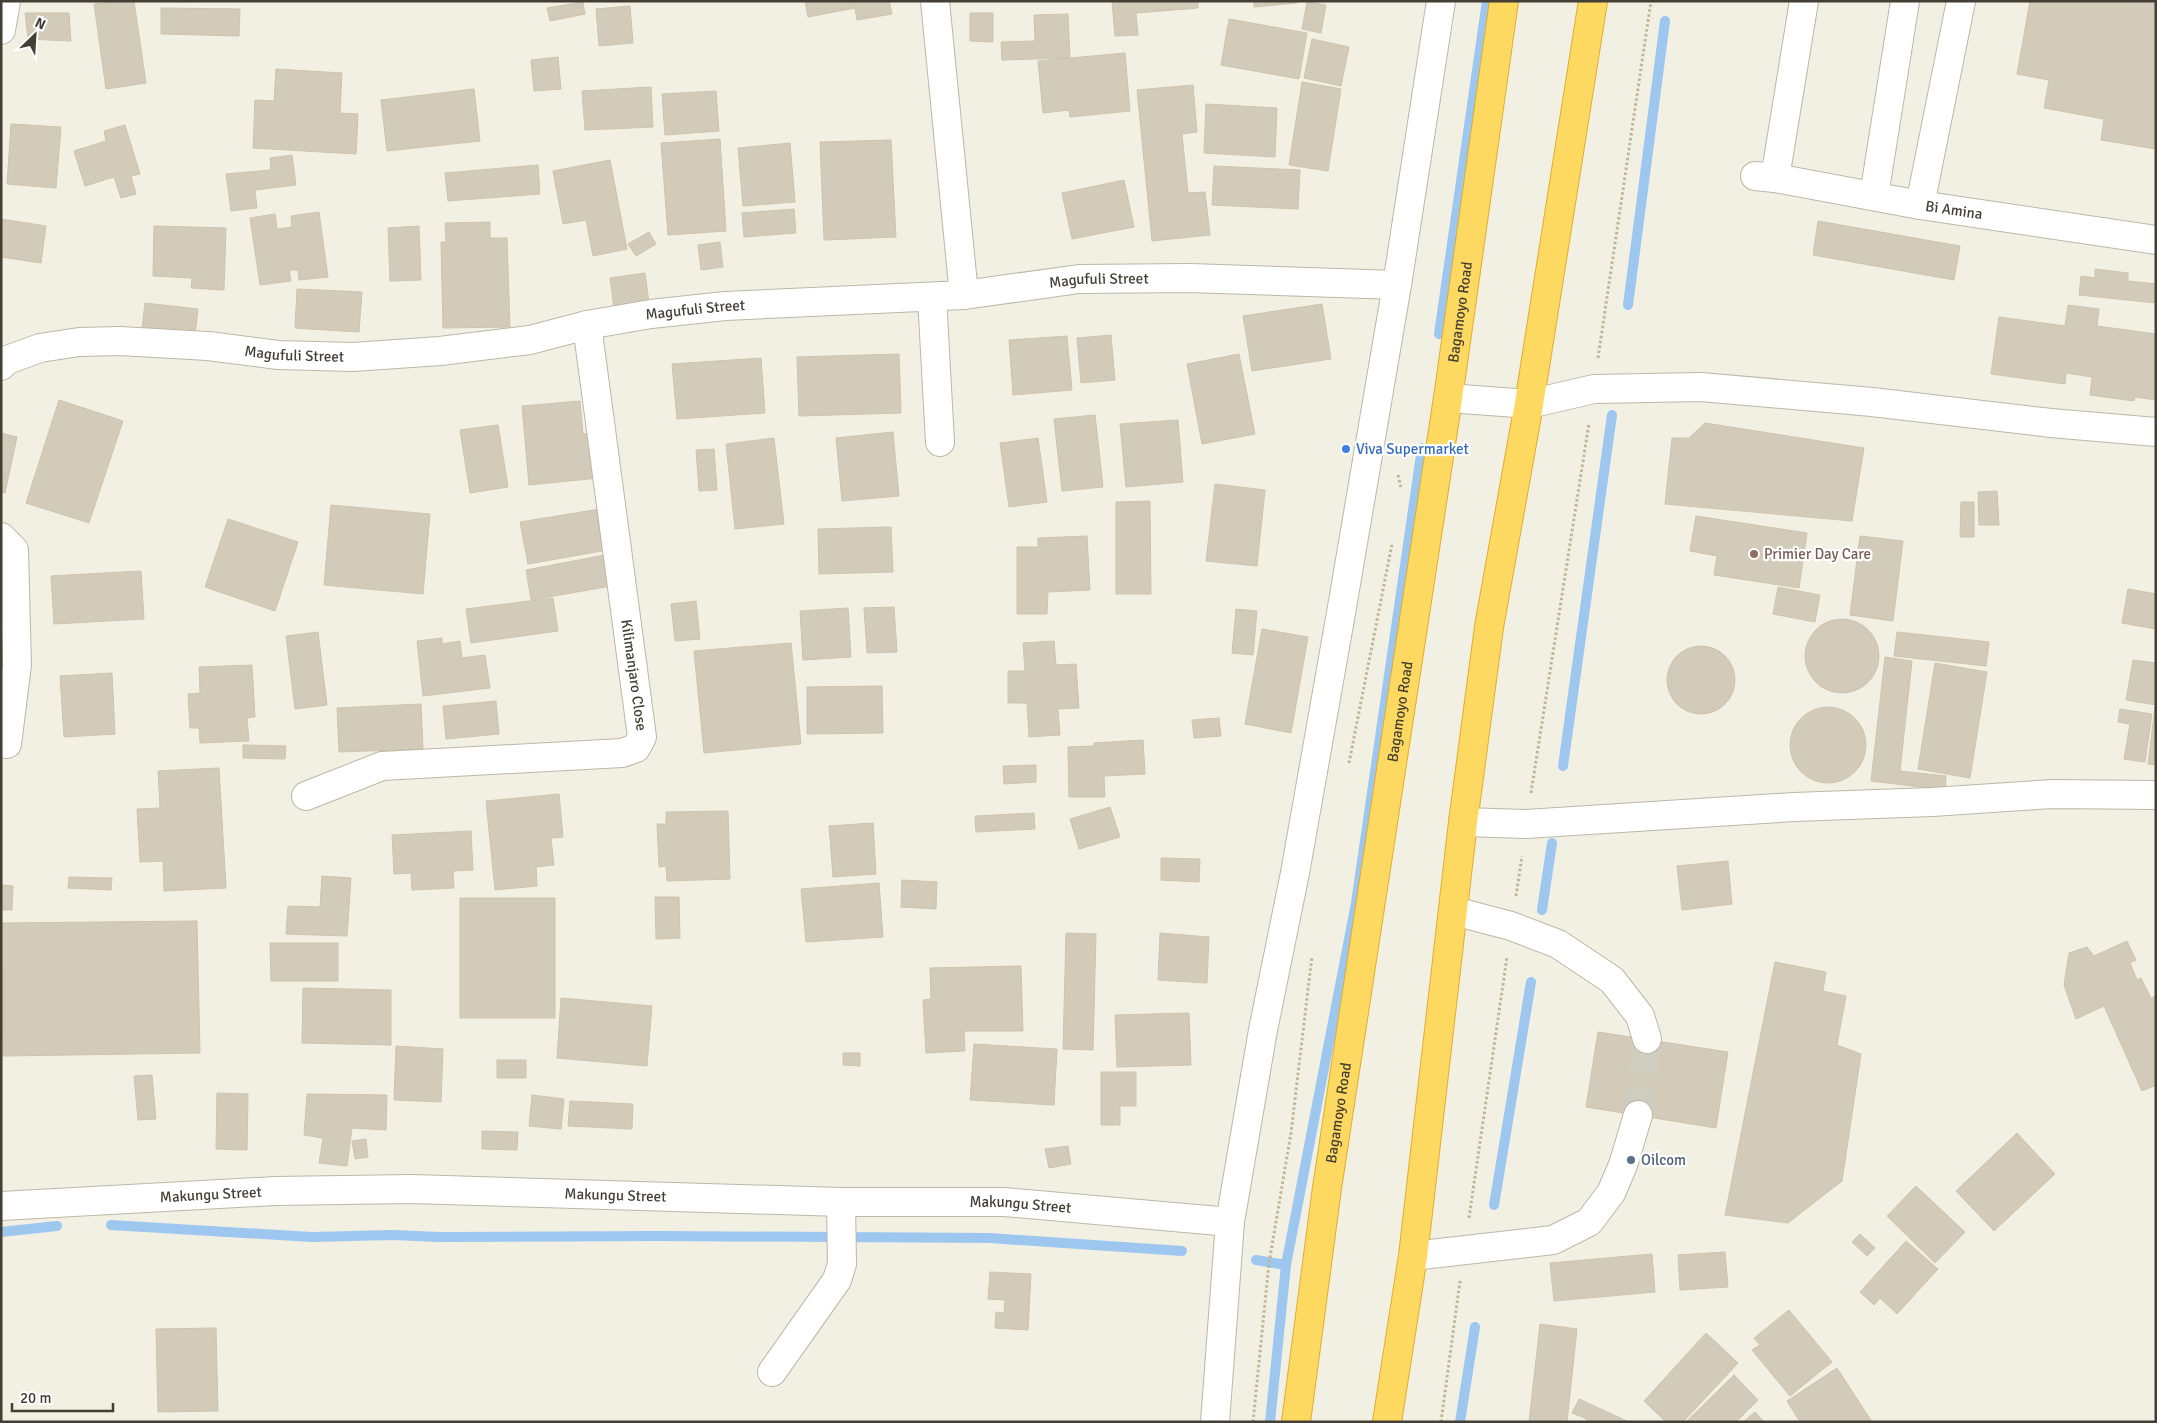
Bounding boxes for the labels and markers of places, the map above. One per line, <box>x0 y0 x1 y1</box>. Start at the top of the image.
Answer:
place label: Viva Supermarket <box>1356 440 1469 458</box>
marker: Viva Supermarket <box>1340 443 1352 455</box>
place label: Primier Day Care <box>1764 545 1871 563</box>
marker: Primier Day Care <box>1748 548 1760 560</box>
place label: Oilcom <box>1641 1151 1686 1169</box>
marker: Oilcom <box>1625 1154 1637 1166</box>

